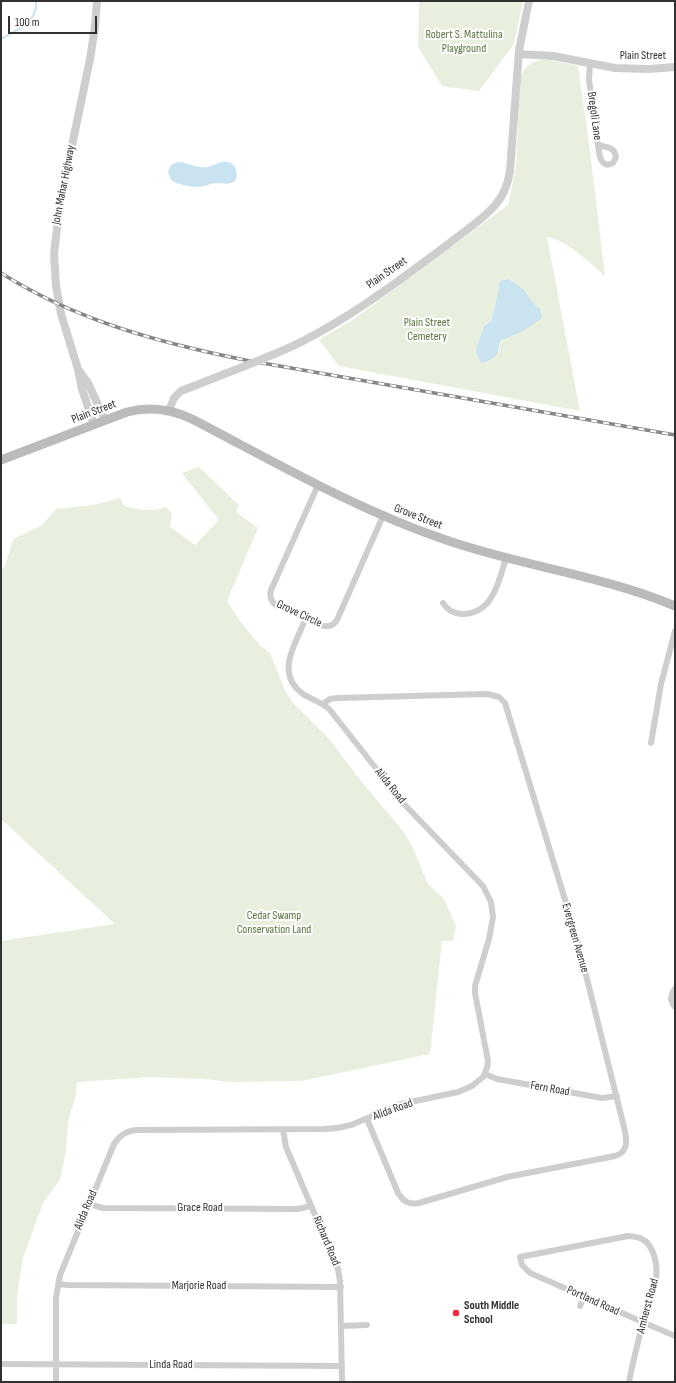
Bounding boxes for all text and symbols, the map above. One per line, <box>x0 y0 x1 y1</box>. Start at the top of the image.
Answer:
scale bar <box>10 8 99 34</box>
text: 100 m <box>15 15 40 30</box>
park label: Robert S. Mattulina Playground <box>425 28 503 56</box>
street label: Plain Street <box>620 49 666 63</box>
street label: Bregoli Lane <box>583 91 605 141</box>
street label: John Mahar Highway <box>49 144 79 226</box>
street label: Plain Street <box>364 254 410 292</box>
park label: Plain Street Cemetery <box>404 316 450 344</box>
street label: Plain Street <box>70 397 118 427</box>
street label: Grove Street <box>392 501 444 533</box>
street label: Grove Circle <box>274 597 324 631</box>
street label: Alida Road <box>371 765 409 807</box>
street label: Evergreen Avenue <box>558 902 592 974</box>
park label: Cedar Swamp Conservation Land <box>237 909 311 937</box>
street label: Fern Road <box>529 1078 571 1100</box>
street label: Alida Road <box>371 1096 415 1124</box>
street label: Alida Road <box>71 1188 101 1232</box>
street label: Grace Road <box>177 1201 223 1215</box>
street label: Richard Road <box>309 1214 343 1268</box>
street label: Amherst Road <box>634 1277 662 1335</box>
street label: Marjorie Road <box>172 1279 226 1293</box>
street label: Portland Road <box>564 1283 622 1319</box>
place label: South Middle School <box>464 1299 519 1327</box>
marker: South Middle School <box>451 1308 461 1318</box>
street label: Linda Road <box>149 1358 193 1372</box>

